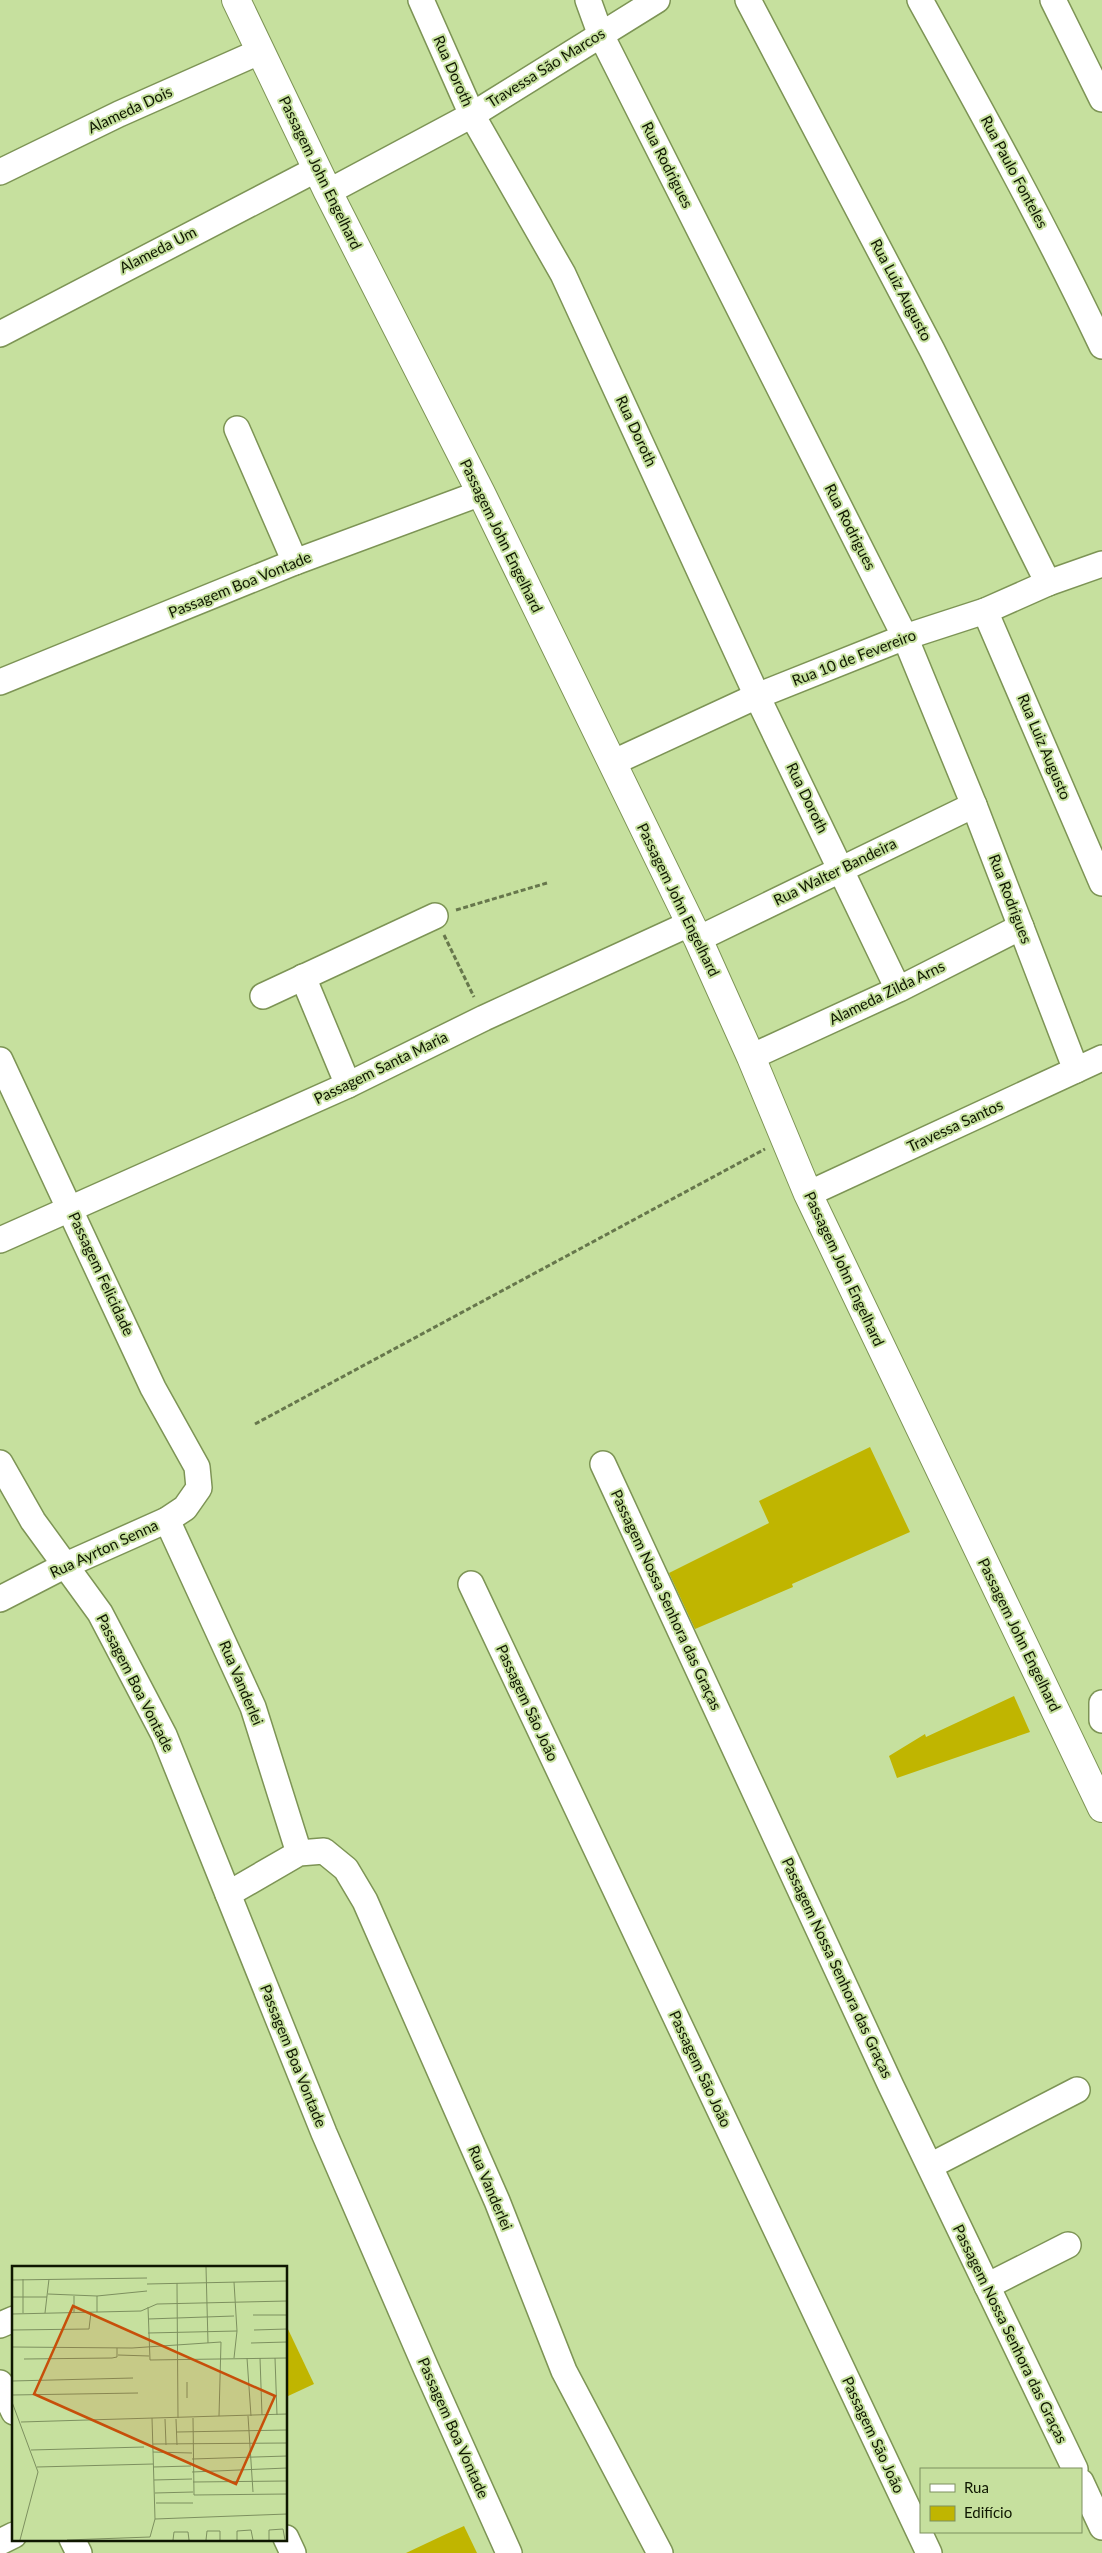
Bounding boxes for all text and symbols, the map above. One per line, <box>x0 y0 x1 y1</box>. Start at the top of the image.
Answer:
street label: Travessa São Marcos <box>483 24 608 111</box>
street label: Rua Doroth <box>430 32 478 109</box>
street label: Alameda Dois <box>85 82 175 136</box>
street label: Passagem John Engelhard <box>276 93 366 252</box>
street label: Rua Paulo Fonteles <box>978 112 1052 231</box>
street label: Rua Rodrigues <box>638 118 697 211</box>
street label: Alameda Um <box>116 222 199 276</box>
street label: Rua Luiz Augusto <box>867 235 936 344</box>
street label: Rua Doroth <box>613 392 661 469</box>
street label: Passagem John Engelhard <box>457 456 547 615</box>
street label: Rua Rodrigues <box>821 480 880 573</box>
street label: Passagem Boa Vontade <box>166 547 314 621</box>
street label: Rua 10 de Fevereiro <box>789 625 918 689</box>
street label: Rua Luiz Augusto <box>1015 691 1075 802</box>
street label: Rua Doroth <box>783 760 833 836</box>
street label: Passagem John Engelhard <box>634 820 724 979</box>
street label: Rua Walter Bandeira <box>770 834 899 909</box>
street label: Rua Rodrigues <box>986 851 1036 946</box>
street label: Alameda Zilda Arns <box>826 956 948 1028</box>
street label: Passagem Santa Maria <box>311 1027 450 1107</box>
street label: Travessa Santos <box>904 1095 1005 1155</box>
street label: Passagem John Engelhard <box>801 1188 889 1349</box>
street label: Passagem Felicidade <box>65 1209 138 1338</box>
street label: Passagem Nossa Senhora das Graças <box>608 1486 726 1713</box>
street label: Rua Ayrton Senna <box>47 1515 160 1581</box>
street label: Passagem John Engelhard <box>975 1555 1065 1714</box>
street label: Passagem Boa Vontade <box>93 1611 179 1755</box>
street label: Rua Vanderlei <box>216 1638 268 1728</box>
street label: Passagem São João <box>493 1642 563 1764</box>
street label: Passagem Nossa Senhora das Graças <box>779 1854 897 2081</box>
street label: Passagem Boa Vontade <box>257 1982 331 2130</box>
street label: Passagem São João <box>666 2008 736 2130</box>
street label: Rua Vanderlei <box>465 2143 517 2233</box>
street label: Passagem Nossa Senhora das Graças <box>950 2221 1072 2446</box>
inset map <box>12 2266 288 2540</box>
street label: Passagem Boa Vontade <box>415 2354 493 2501</box>
street label: Passagem São João <box>839 2374 909 2496</box>
legend <box>920 2468 1082 2533</box>
text: Rua <box>964 2478 989 2496</box>
text: Edifício <box>964 2503 1012 2521</box>

